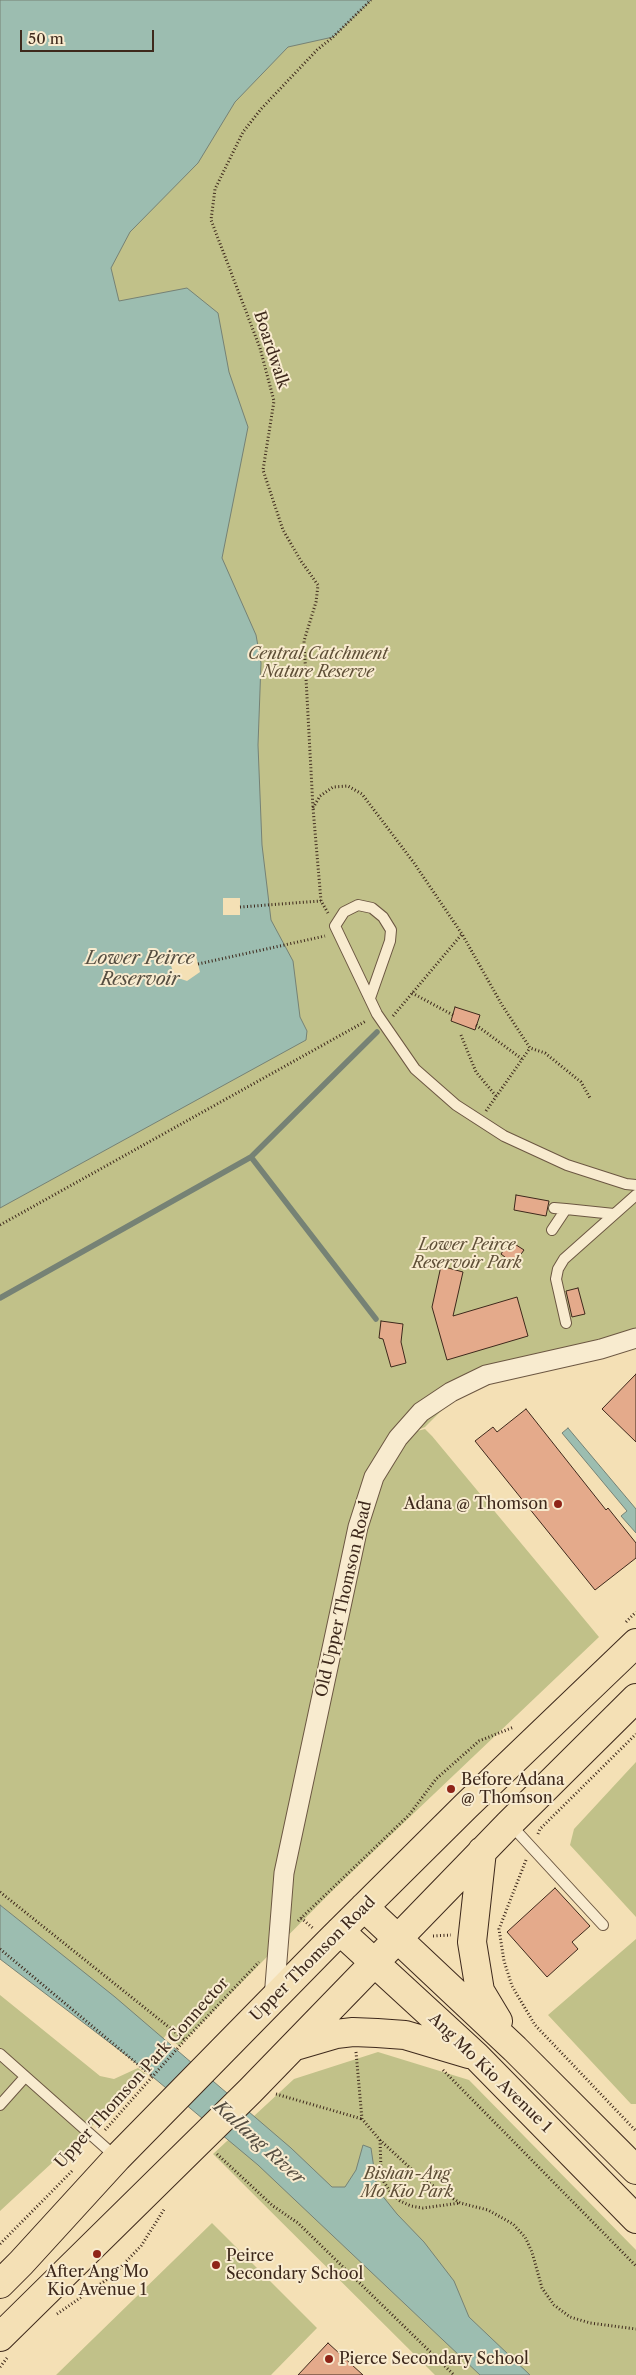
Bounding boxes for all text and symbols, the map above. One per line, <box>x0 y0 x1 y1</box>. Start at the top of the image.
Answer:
scale bar <box>22 20 156 52</box>
text: 50 m <box>28 29 64 48</box>
street label: Boardwalk <box>249 309 293 391</box>
park label: Central Catchment Nature Reserve <box>248 644 388 682</box>
water label: Lower Peirce Reservoir <box>85 948 195 991</box>
park label: Lower Peirce Reservoir Park <box>412 1235 522 1273</box>
place label: Adana @ Thomson <box>404 1494 548 1514</box>
marker: Adana @ Thomson <box>552 1498 564 1510</box>
street label: Old Upper Thomson Road <box>312 1499 376 1699</box>
place label: Before Adana @ Thomson <box>461 1770 564 1808</box>
marker: Before Adana @ Thomson <box>445 1783 457 1795</box>
street label: Upper Thomson Road <box>246 1892 380 2026</box>
street label: Upper Thomson Park Connector <box>51 1974 233 2172</box>
street label: Ang Mo Kio Avenue 1 <box>424 2009 556 2137</box>
water label: Kallang River <box>209 2096 309 2190</box>
park label: Bishan-Ang Mo Kio Park <box>361 2164 453 2202</box>
place label: Peirce Secondary School <box>226 2246 363 2284</box>
marker: After Ang Mo Kio Avenue 1 <box>91 2248 103 2260</box>
marker: Peirce Secondary School <box>210 2259 222 2271</box>
place label: After Ang Mo Kio Avenue 1 <box>45 2262 149 2300</box>
place label: Pierce Secondary School <box>339 2349 529 2369</box>
marker: Pierce Secondary School <box>323 2353 335 2365</box>

